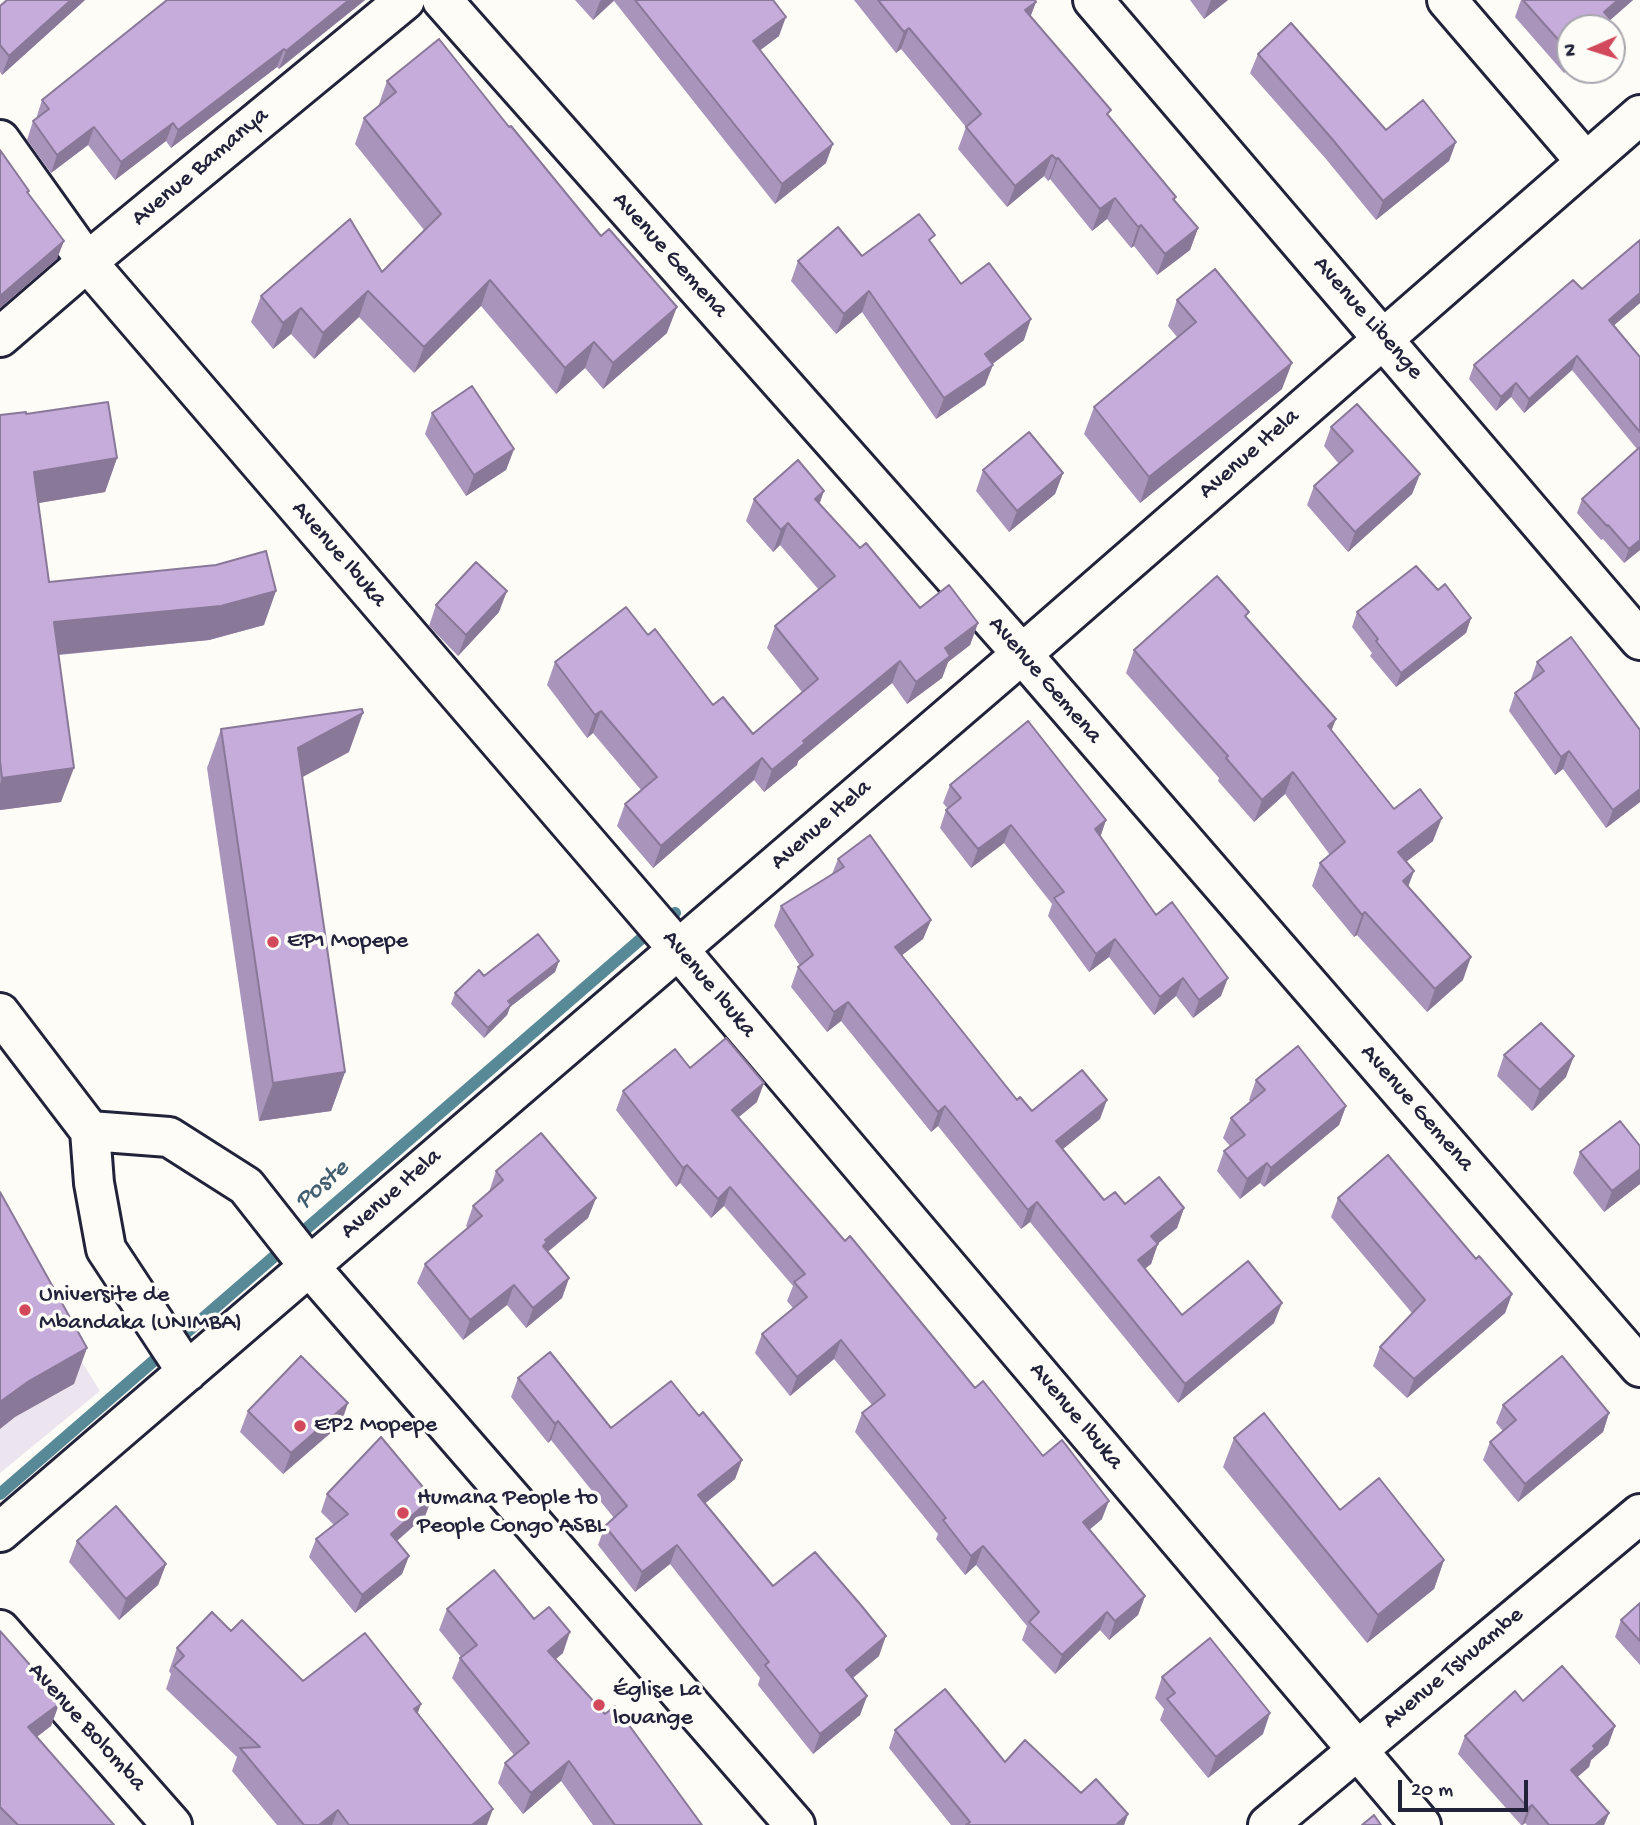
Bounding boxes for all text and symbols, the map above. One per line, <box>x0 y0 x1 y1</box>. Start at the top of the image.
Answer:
north arrow <box>1556 14 1626 84</box>
text: N <box>1560 43 1583 57</box>
street label: Avenue Bamanya <box>126 102 276 234</box>
street label: Avenue Gemena <box>605 187 733 325</box>
street label: Avenue Libenge <box>1306 251 1428 387</box>
street label: Avenue Itela <box>1194 403 1306 507</box>
street label: Avenue Ibuka <box>284 496 392 614</box>
street label: Avenue Gemena <box>981 611 1107 751</box>
street label: Avenue Itela <box>766 774 878 878</box>
street label: Avenue Ibuka <box>655 925 761 1045</box>
place label: EP1 Mopepe <box>287 928 408 956</box>
marker: EP1 Mopepe <box>265 934 281 950</box>
street label: Avenue Gemena <box>1353 1039 1479 1179</box>
street label: Avenue Itela <box>336 1143 448 1247</box>
water label: Poste <box>290 1154 356 1218</box>
place label: Universite de Mbandaka (UNIMBA) <box>39 1282 242 1338</box>
marker: Universite de Mbandaka (UNIMBA) <box>17 1302 33 1318</box>
street label: Avenue Ibuka <box>1022 1357 1128 1477</box>
place label: EP2 Mopepe <box>314 1412 437 1440</box>
marker: EP2 Mopepe <box>292 1418 308 1434</box>
place label: Humana People to People Congo ASBL <box>417 1485 605 1541</box>
marker: Humana People to People Congo ASBL <box>395 1505 411 1521</box>
street label: Avenue Tshuambe <box>1378 1602 1530 1736</box>
street label: Avenue Bolomba <box>21 1658 151 1798</box>
place label: Église La louange <box>613 1677 701 1733</box>
marker: Église La louange <box>591 1697 607 1713</box>
scale bar <box>1402 1766 1532 1810</box>
text: 20 m <box>1411 1779 1453 1804</box>

